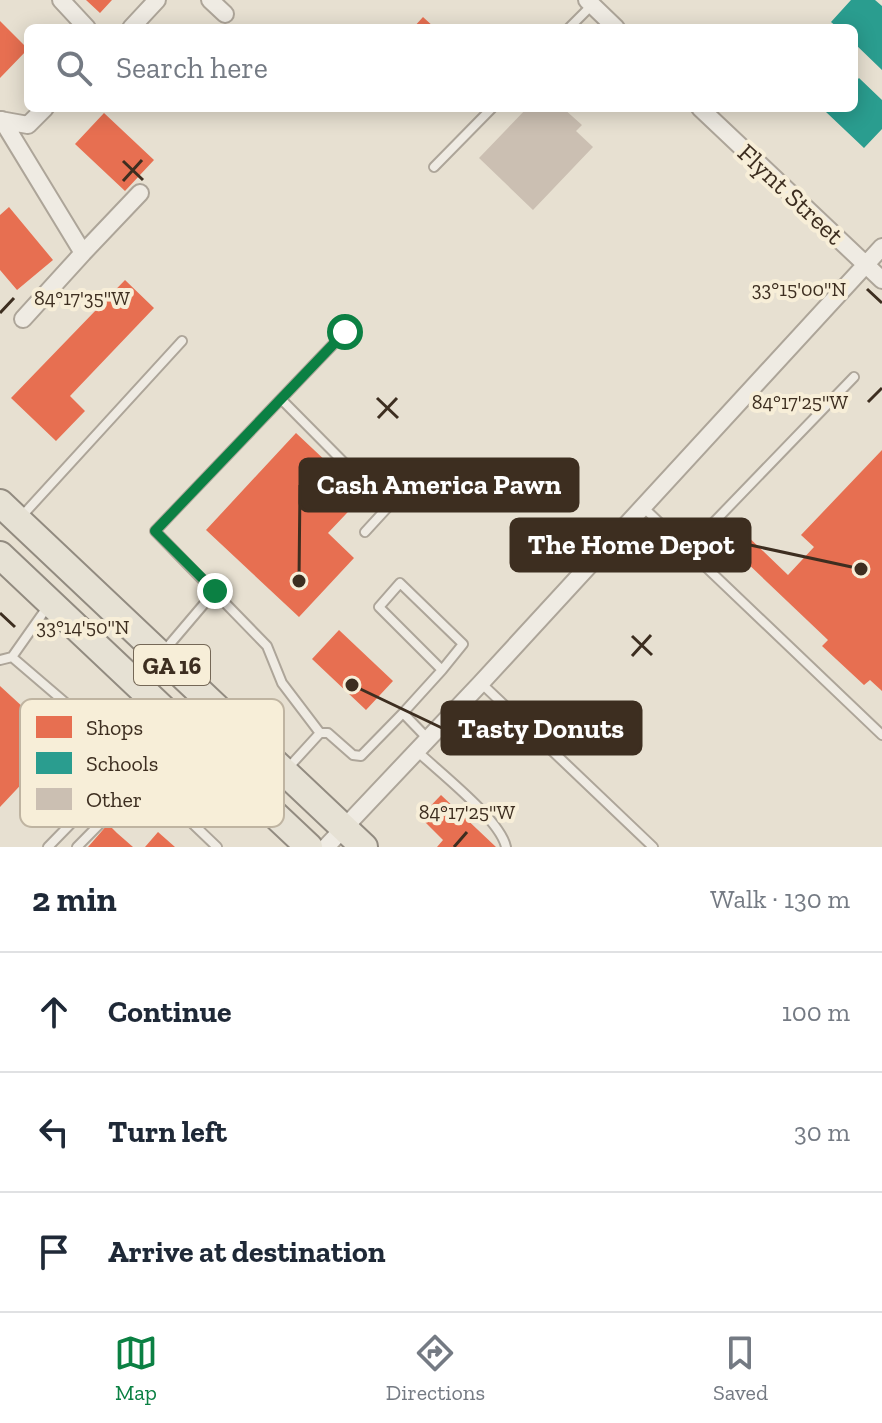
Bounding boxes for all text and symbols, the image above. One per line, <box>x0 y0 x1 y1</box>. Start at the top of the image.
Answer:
search box <box>24 24 858 112</box>
icon: search <box>52 46 96 90</box>
text: Search here <box>116 50 268 86</box>
street label: Flynt Street <box>731 137 851 251</box>
text: 33°15'00"N <box>752 277 846 301</box>
text: 84°17'35"W <box>34 286 130 310</box>
route start <box>327 314 363 350</box>
text: 84°17'25"W <box>752 390 848 414</box>
callout: Cash America Pawn <box>300 459 578 511</box>
text: Cash America Pawn <box>317 468 562 501</box>
callout: The Home Depot <box>511 519 750 571</box>
text: The Home Depot <box>528 528 735 561</box>
route end <box>197 573 233 609</box>
text: 33°14'50"N <box>36 615 130 639</box>
road number: GA 16 <box>134 645 210 685</box>
legend <box>20 699 284 827</box>
callout: Tasty Donuts <box>442 702 641 754</box>
text: Tasty Donuts <box>458 712 624 745</box>
text: Shops <box>86 714 143 741</box>
text: Schools <box>86 750 158 777</box>
text: Other <box>86 786 142 813</box>
text: 84°17'25"W <box>419 800 515 824</box>
text: 2 min <box>32 879 117 920</box>
text: Walk · 130 m <box>710 883 850 915</box>
icon: ahead <box>32 990 76 1034</box>
text: Continue <box>108 994 232 1030</box>
text: 100 m <box>782 996 850 1028</box>
icon: left <box>32 1110 76 1154</box>
text: Turn left <box>108 1114 227 1150</box>
text: 30 m <box>794 1116 850 1148</box>
icon: arrive <box>32 1230 76 1274</box>
text: Arrive at destination <box>108 1234 385 1270</box>
tab: Map <box>114 1331 158 1406</box>
tab: Directions <box>386 1331 485 1406</box>
tab: Saved <box>713 1331 768 1406</box>

